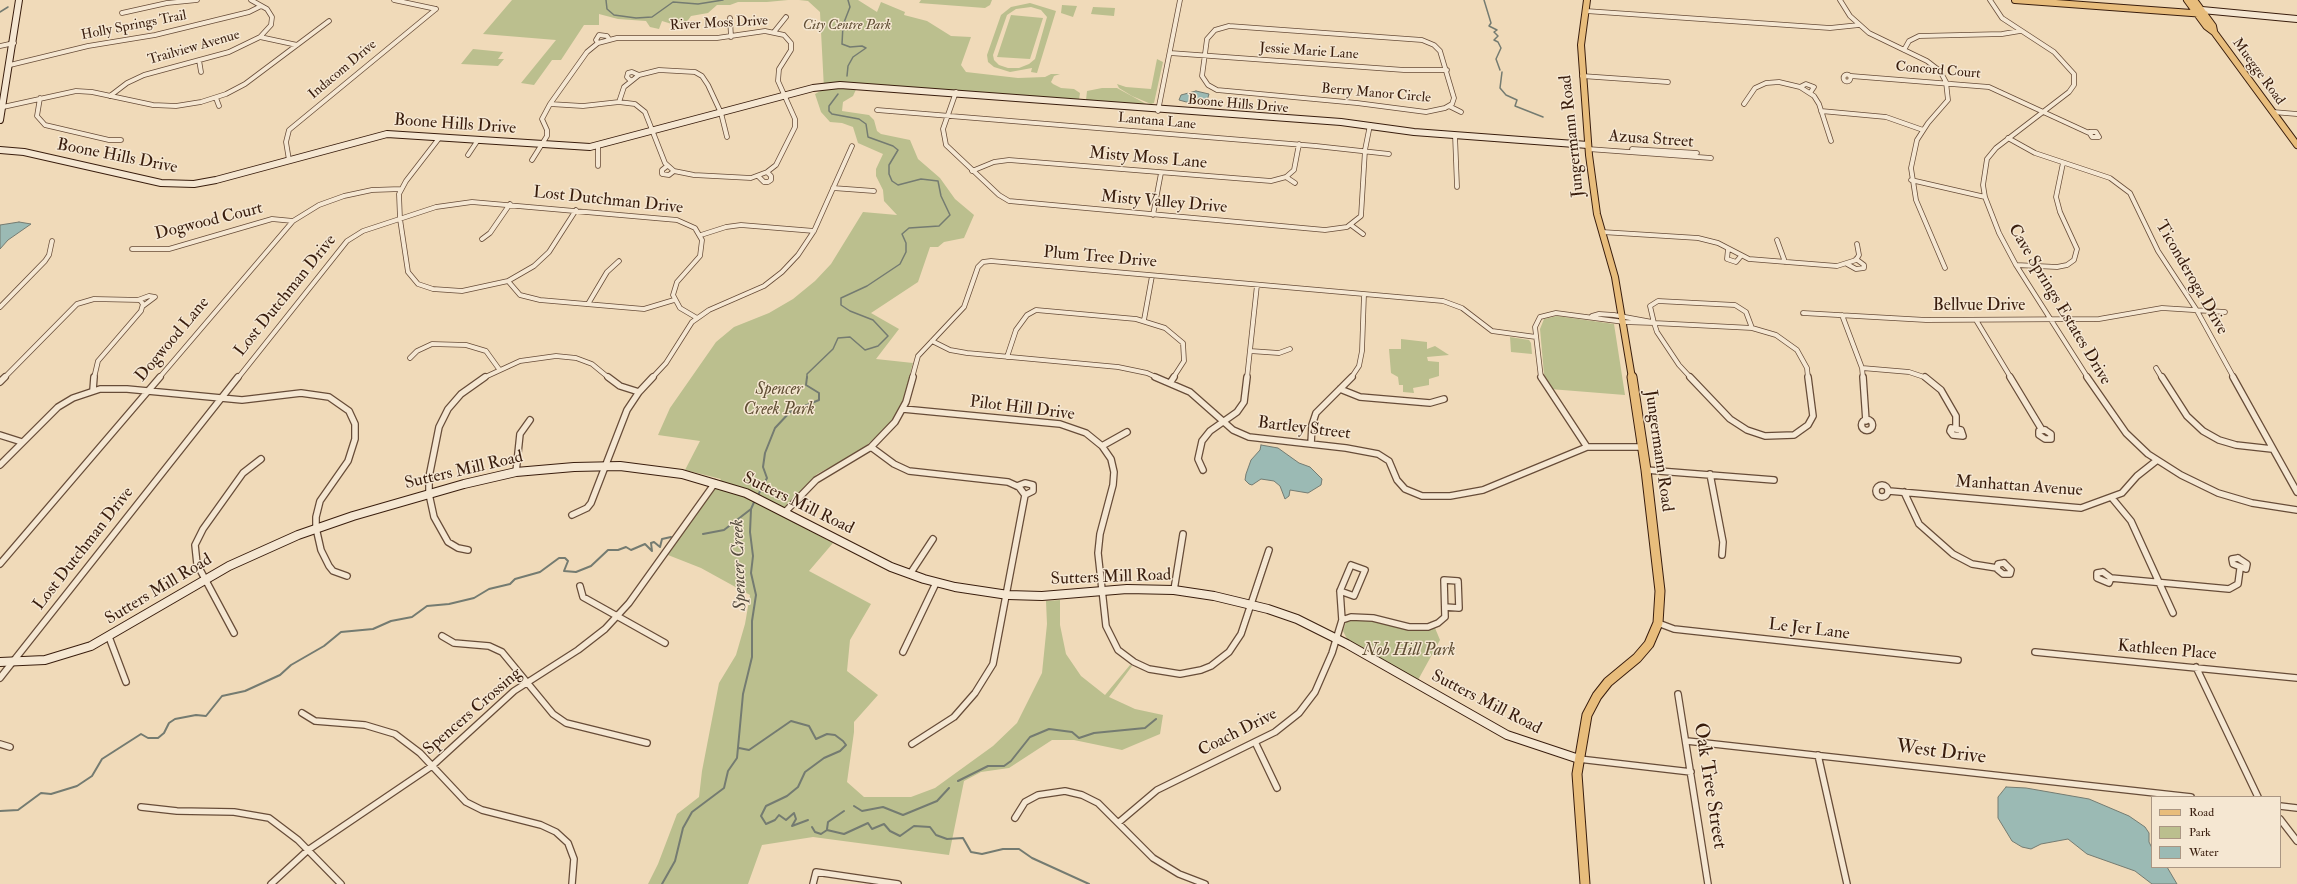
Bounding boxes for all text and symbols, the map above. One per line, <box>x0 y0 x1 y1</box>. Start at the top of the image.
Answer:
street label: Holly Springs Trail <box>80 8 188 44</box>
street label: River Moss Drive <box>670 13 768 35</box>
park label: City Centre Park <box>803 18 891 34</box>
street label: Trailview Avenue <box>146 27 242 69</box>
street label: Muegge Road <box>2228 35 2288 109</box>
street label: Indacom Drive <box>306 37 380 103</box>
street label: Jessie Marie Lane <box>1259 40 1359 64</box>
street label: Concord Court <box>1895 59 1981 83</box>
street label: Jungermann Road <box>1556 74 1590 198</box>
street label: Berry Manor Circle <box>1321 81 1431 107</box>
street label: Boone Hills Drive <box>1187 92 1289 118</box>
street label: Lantana Lane <box>1117 110 1197 134</box>
street label: Boone Hills Drive <box>393 111 517 139</box>
street label: Azusa Street <box>1608 127 1694 153</box>
street label: Boone Hills Drive <box>55 135 179 179</box>
street label: Misty Moss Lane <box>1088 144 1208 174</box>
street label: Lost Dutchman Drive <box>532 183 684 219</box>
street label: Misty Valley Drive <box>1100 187 1228 219</box>
street label: Dogwood Court <box>153 199 265 245</box>
street label: Ticonderoga Drive <box>2150 217 2232 339</box>
street label: Cave Springs Estates Drive <box>2003 221 2115 389</box>
street label: Lost Dutchman Drive <box>231 231 341 361</box>
street label: Plum Tree Drive <box>1043 243 1157 273</box>
street label: Dogwood Lane <box>132 294 214 386</box>
street label: Bellvue Drive <box>1933 296 2025 316</box>
park label: Spencer Creek Park <box>744 380 814 420</box>
street label: Jungermann Road <box>1639 389 1677 513</box>
street label: Pilot Hill Drive <box>968 392 1076 426</box>
street label: Bartley Street <box>1256 413 1352 445</box>
street label: Sutters Mill Road <box>403 447 525 495</box>
street label: Sutters Mill Road <box>739 468 857 540</box>
street label: Manhattan Avenue <box>1955 472 2083 502</box>
street label: Lost Dutchman Drive <box>30 483 138 615</box>
water label: Spencer Creek <box>728 519 752 611</box>
street label: Sutters Mill Road <box>102 550 216 630</box>
street label: Sutters Mill Road <box>1050 566 1172 590</box>
street label: Le Jer Lane <box>1767 615 1851 645</box>
street label: Kathleen Place <box>2117 637 2217 665</box>
park label: Nob Hill Park <box>1363 641 1455 661</box>
street label: Spencers Crossing <box>420 664 526 760</box>
street label: Sutters Mill Road <box>1428 666 1544 740</box>
street label: Coach Drive <box>1195 704 1281 762</box>
street label: Oak Tree Street <box>1687 721 1731 851</box>
street label: West Drive <box>1895 736 1987 770</box>
legend <box>2151 796 2281 868</box>
text: Road <box>2189 805 2214 820</box>
text: Park <box>2189 825 2211 840</box>
text: Water <box>2189 845 2218 860</box>

